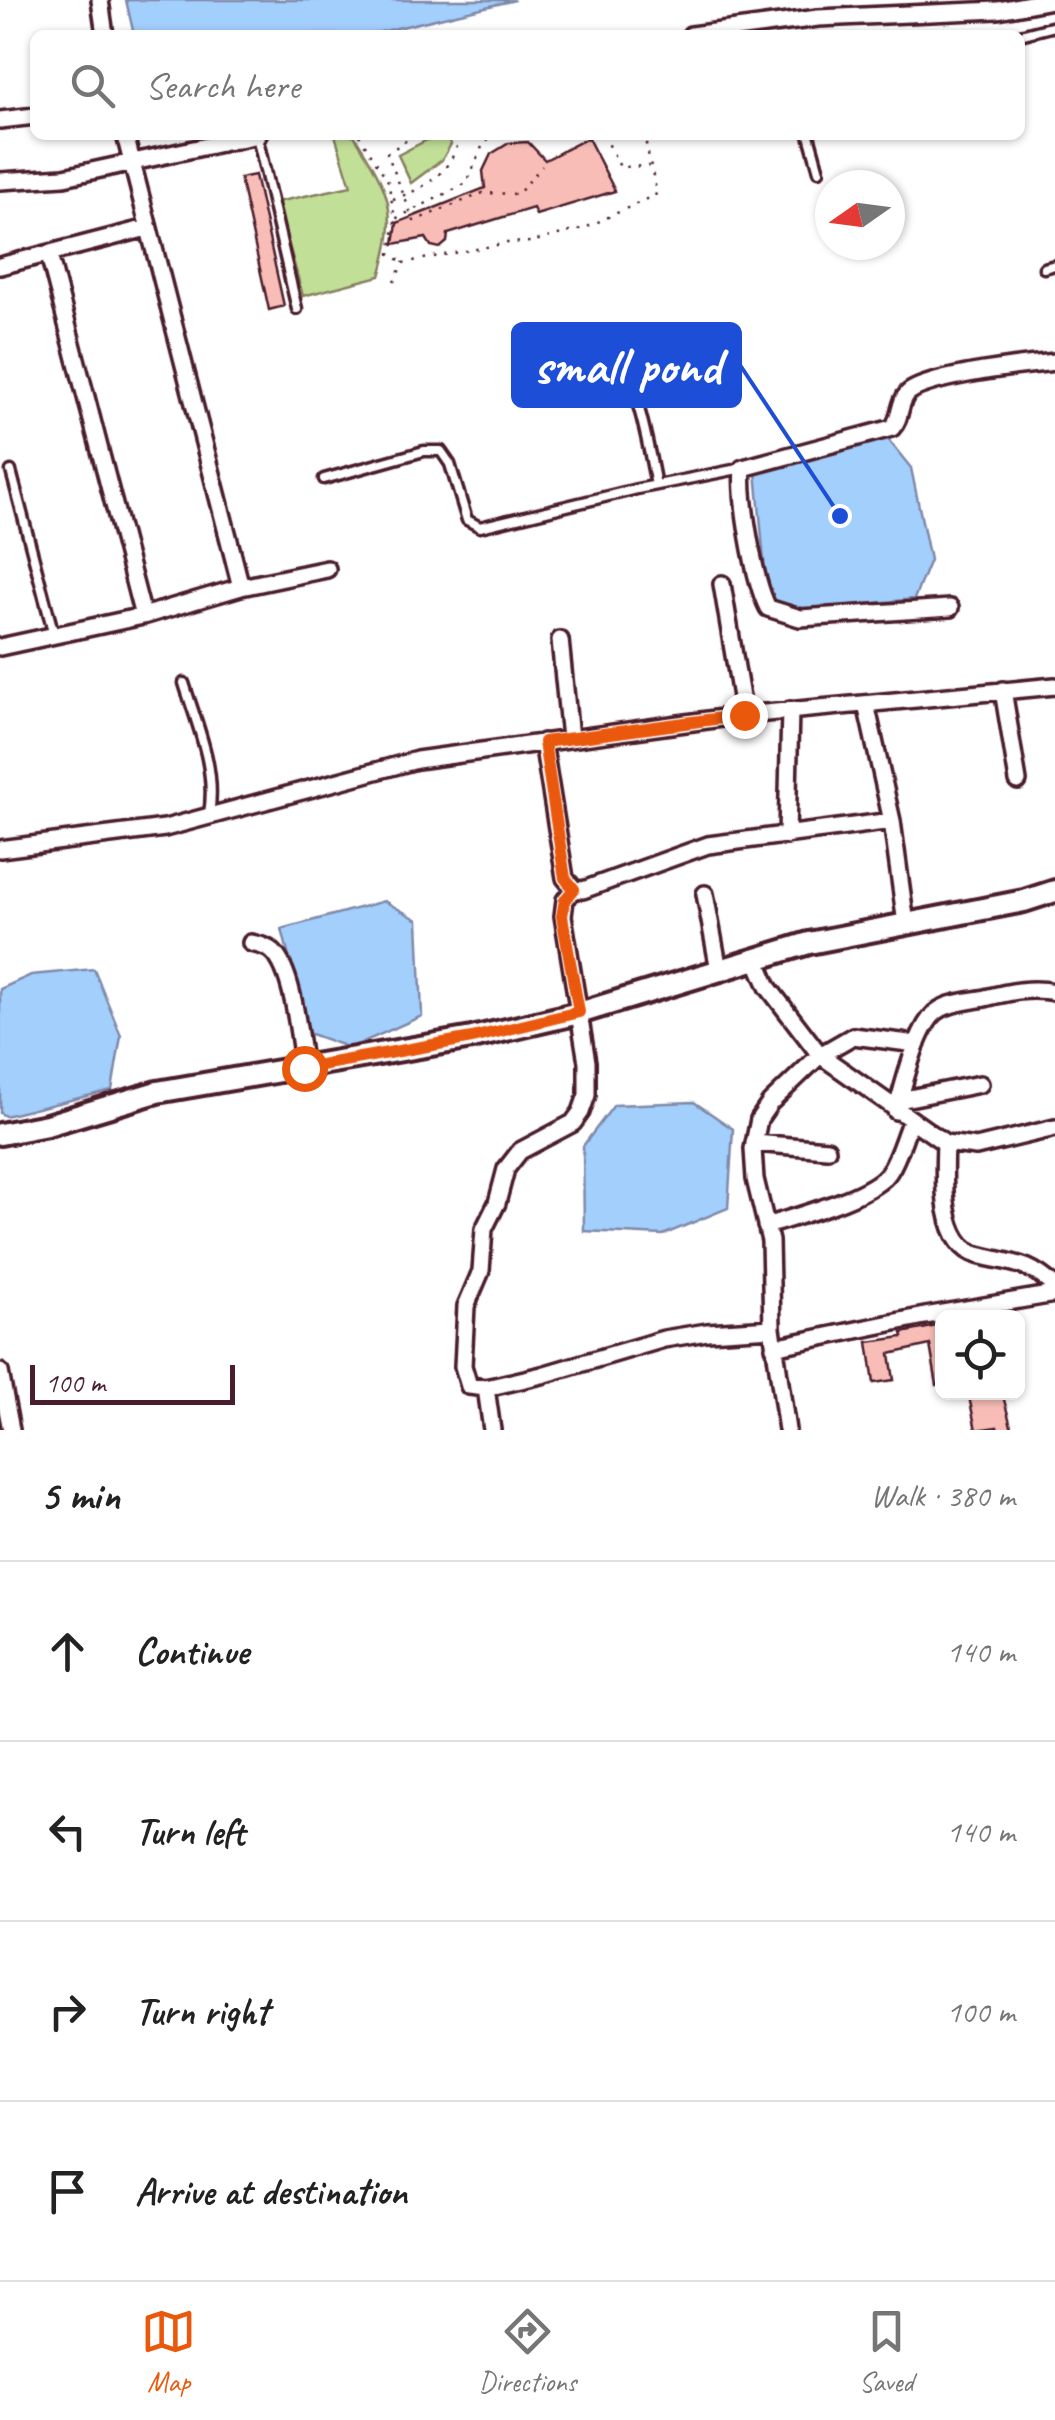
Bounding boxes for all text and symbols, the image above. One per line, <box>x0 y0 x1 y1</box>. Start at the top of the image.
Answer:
search box <box>30 30 1025 140</box>
icon: search <box>65 58 120 113</box>
text: Search here <box>145 62 300 109</box>
north arrow <box>815 170 905 260</box>
callout: small pond <box>513 324 740 406</box>
text: small pond <box>533 333 729 399</box>
route end <box>722 693 768 739</box>
route start <box>282 1046 328 1092</box>
map controls <box>935 1310 1025 1400</box>
button: locate <box>935 1310 1025 1400</box>
scale bar <box>30 1360 235 1404</box>
text: 100 m <box>45 1365 105 1400</box>
text: 5 min <box>40 1469 120 1522</box>
text: Walk · 380 m <box>871 1475 1015 1516</box>
icon: ahead <box>40 1624 95 1679</box>
text: Continue <box>135 1628 249 1675</box>
text: 140 m <box>946 1631 1015 1672</box>
icon: left <box>40 1804 95 1859</box>
text: Turn left <box>135 1808 245 1855</box>
text: 140 m <box>946 1811 1015 1852</box>
icon: right <box>40 1984 95 2039</box>
text: Turn right <box>135 1988 269 2035</box>
text: 100 m <box>946 1991 1015 2032</box>
icon: arrive <box>40 2164 95 2219</box>
text: Arrive at destination <box>135 2168 407 2215</box>
tab: Map <box>141 2304 196 2399</box>
tab: Directions <box>479 2304 576 2399</box>
tab: Saved <box>859 2304 914 2399</box>

